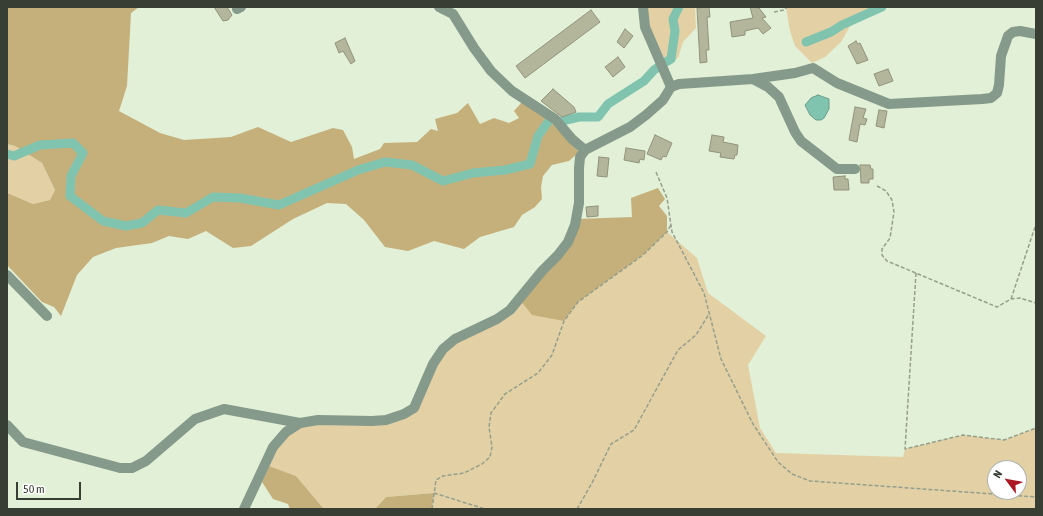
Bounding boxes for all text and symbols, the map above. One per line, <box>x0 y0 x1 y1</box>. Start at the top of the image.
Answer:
north arrow <box>987 460 1027 500</box>
text: N <box>991 468 1004 480</box>
scale bar <box>18 474 83 500</box>
text: 50 m <box>23 482 45 496</box>

